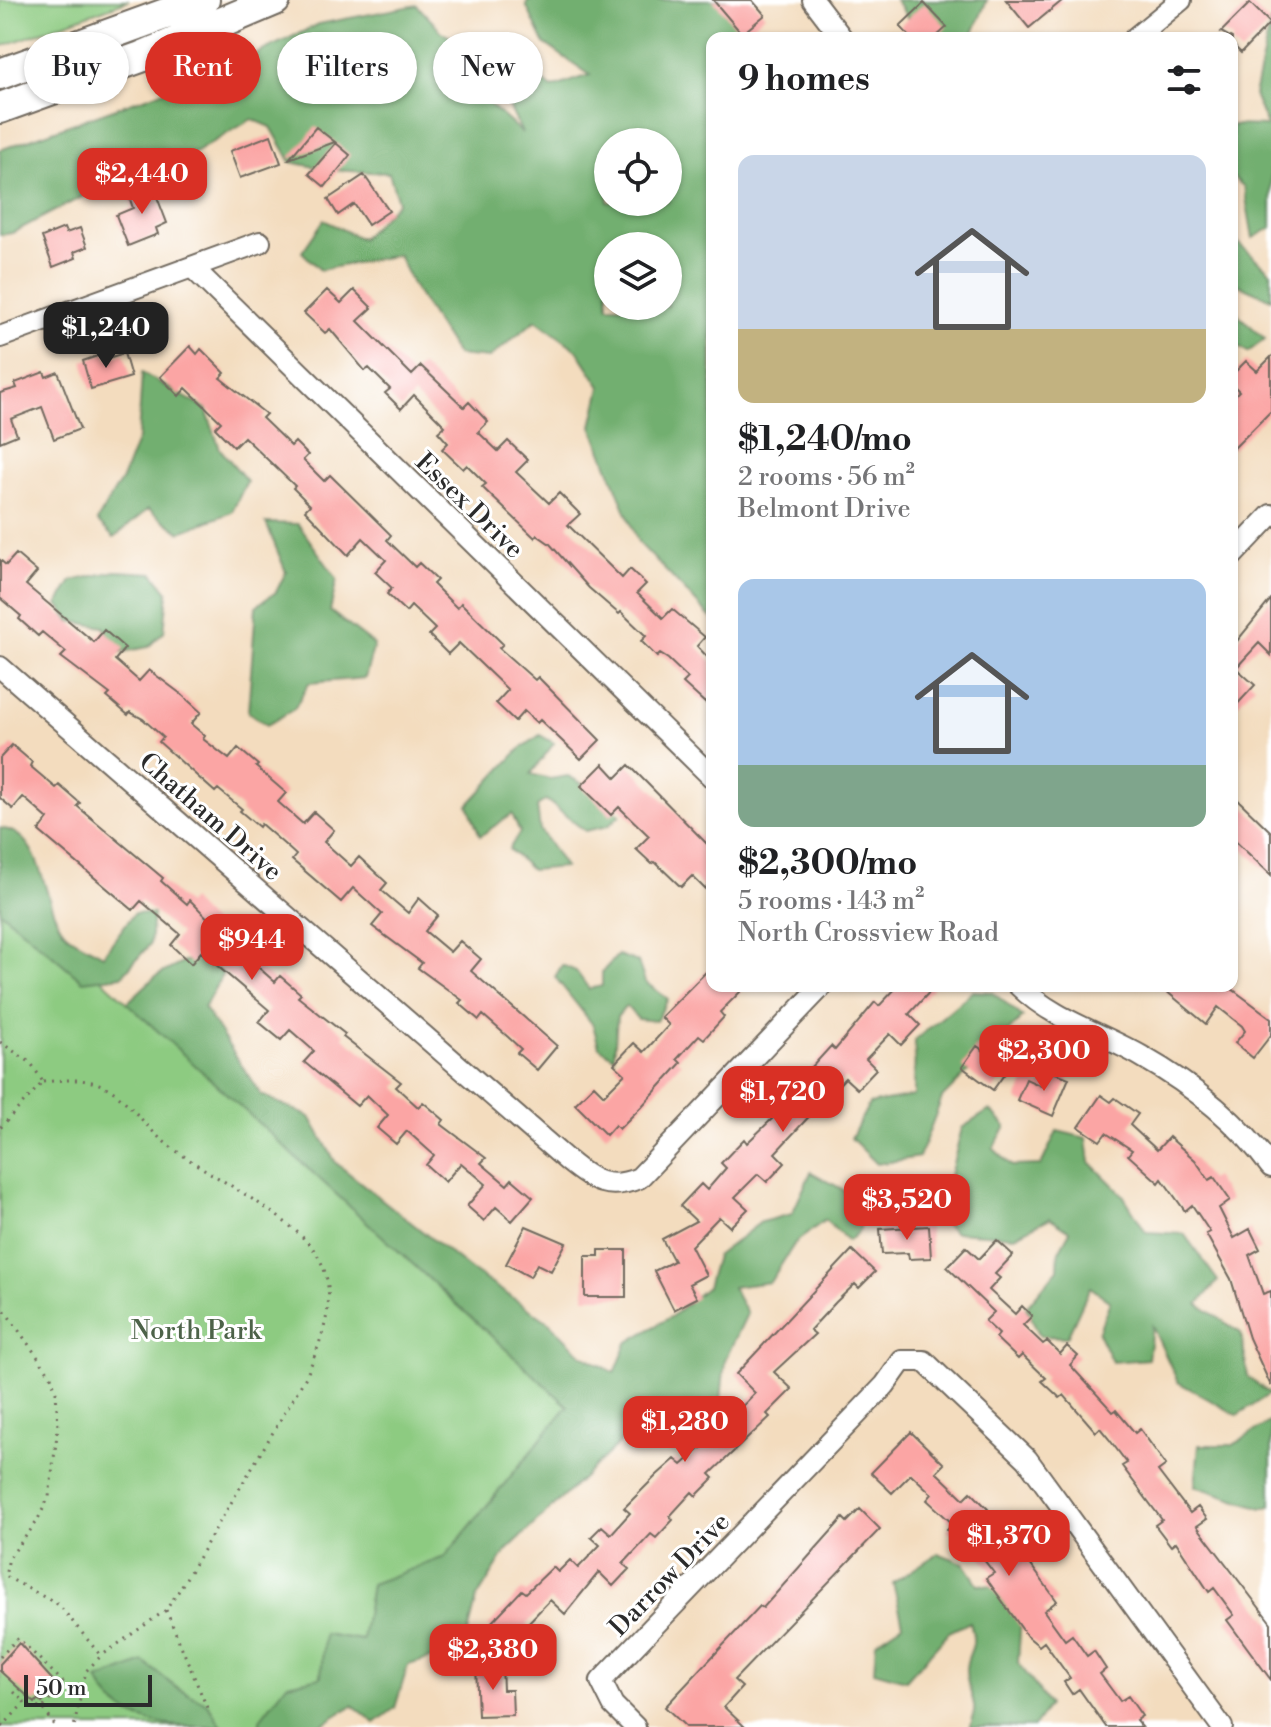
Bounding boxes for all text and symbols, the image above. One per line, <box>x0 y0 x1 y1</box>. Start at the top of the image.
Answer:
chip: Buy <box>24 32 129 104</box>
chip: Rent <box>145 32 261 104</box>
chip: Filters <box>277 32 417 104</box>
chip: New <box>433 32 543 104</box>
icon: filters <box>1162 58 1206 102</box>
text: 9 homes <box>738 59 870 101</box>
map controls <box>594 128 682 320</box>
button: locate <box>594 128 682 216</box>
pin: $2,440 <box>77 148 207 216</box>
text: $2,440 <box>95 158 189 190</box>
icon: home <box>900 207 1044 351</box>
button: layers <box>594 232 682 320</box>
pin: $1,240 <box>41 302 171 370</box>
text: $1,240 <box>61 312 151 344</box>
text: $1,240/mo <box>738 419 912 461</box>
street label: Essex Drive <box>408 446 530 565</box>
text: 2 rooms · 56 m² <box>738 461 915 493</box>
text: Belmont Drive <box>738 493 911 525</box>
icon: home <box>900 631 1044 775</box>
street label: Chatham Drive <box>132 746 288 888</box>
text: $2,300/mo <box>738 843 917 885</box>
text: 5 rooms · 143 m² <box>738 885 924 917</box>
pin: $944 <box>205 914 299 982</box>
text: North Crossview Road <box>738 917 999 949</box>
text: $944 <box>219 924 285 956</box>
pin: $2,300 <box>979 1025 1109 1093</box>
text: $2,300 <box>997 1035 1091 1067</box>
pin: $1,720 <box>718 1066 848 1134</box>
text: $1,720 <box>740 1076 826 1108</box>
pin: $3,520 <box>842 1174 972 1242</box>
text: $3,520 <box>862 1184 952 1216</box>
park label: North Park <box>131 1315 262 1347</box>
pin: $1,280 <box>620 1396 750 1464</box>
text: $1,280 <box>641 1406 729 1438</box>
street label: Darrow Drive <box>603 1506 737 1643</box>
pin: $1,370 <box>944 1510 1074 1578</box>
text: $1,370 <box>967 1520 1051 1552</box>
pin: $2,380 <box>428 1624 558 1692</box>
text: $2,380 <box>448 1634 538 1666</box>
scale bar <box>24 1671 152 1707</box>
text: 50 m <box>36 1675 87 1702</box>

